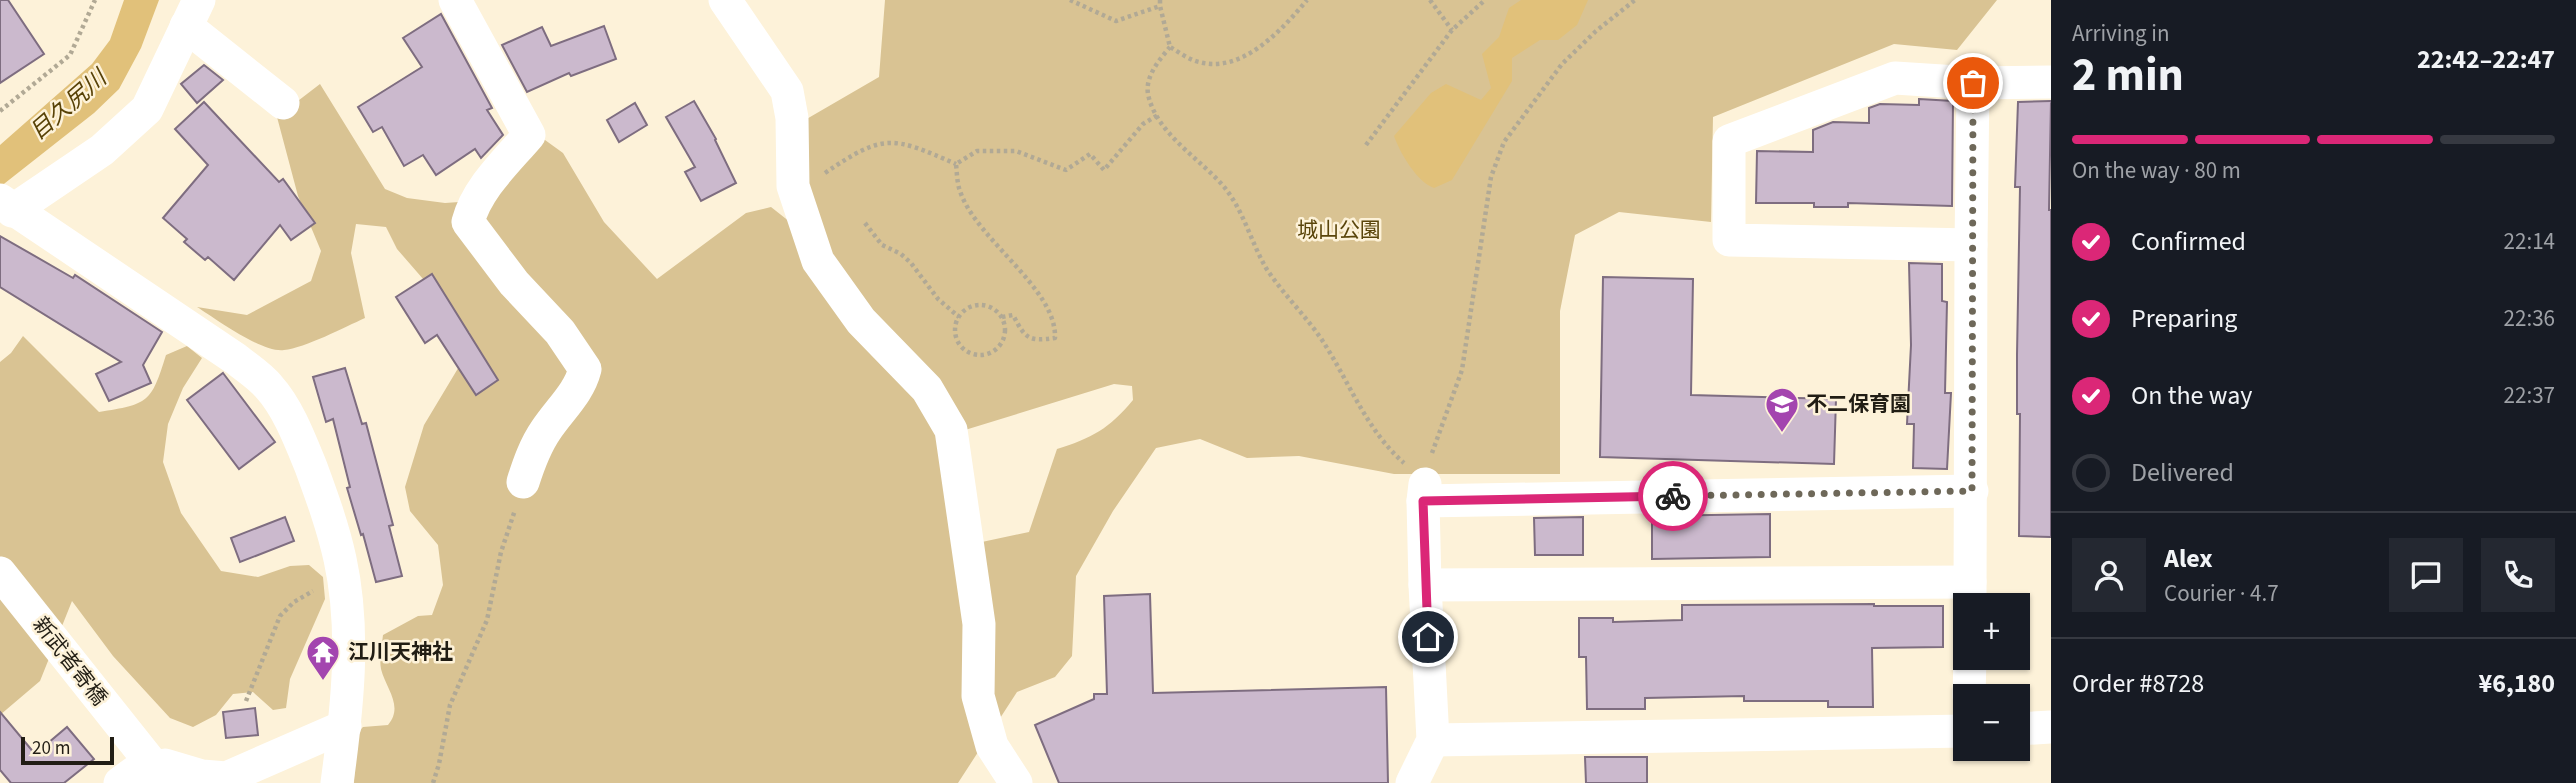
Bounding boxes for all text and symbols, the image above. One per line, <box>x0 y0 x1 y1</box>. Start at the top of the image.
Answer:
text: Arriving in <box>2072 17 2170 50</box>
text: 22:42–22:47 <box>2417 41 2555 78</box>
text: 2 min <box>2072 43 2184 108</box>
pin <box>1943 53 2003 113</box>
water label: 目久尻川 <box>22 60 116 148</box>
icon: bag <box>1954 64 1992 102</box>
text: On the way · 80 m <box>2072 154 2241 187</box>
park label: 城山公園 <box>1297 215 1381 245</box>
icon: check <box>2072 223 2110 261</box>
text: Confirmed <box>2131 223 2246 260</box>
text: 22:14 <box>2504 225 2555 258</box>
icon: check <box>2072 300 2110 338</box>
text: Preparing <box>2131 300 2237 337</box>
text: 22:36 <box>2504 302 2555 335</box>
icon: check <box>2072 377 2110 415</box>
text: On the way <box>2131 377 2252 414</box>
text: 22:37 <box>2504 379 2555 412</box>
school or university icon: 不二保育園 <box>1763 385 1801 434</box>
place label: 不二保育園 <box>1806 389 1911 419</box>
text: Delivered <box>2131 454 2234 491</box>
courier <box>1638 461 1708 531</box>
icon: bike <box>1654 477 1692 515</box>
button: person <box>2072 538 2146 612</box>
button: chat <box>2389 538 2463 612</box>
button: phone <box>2481 538 2555 612</box>
text: Alex <box>2164 540 2213 577</box>
text: Courier · 4.7 <box>2164 577 2279 610</box>
map controls <box>1953 593 2030 761</box>
button: + <box>1953 593 2030 670</box>
pin <box>1398 607 1458 667</box>
street label: 新武者寄橋 <box>26 610 114 712</box>
icon: home <box>1409 618 1447 656</box>
temple icon: 江川天神社 <box>304 633 342 682</box>
place label: 江川天神社 <box>348 637 453 667</box>
text: Order #8728 <box>2072 665 2204 702</box>
text: ¥6,180 <box>2479 665 2555 702</box>
button: − <box>1953 684 2030 761</box>
scale bar <box>21 734 114 766</box>
text: 20 m <box>32 735 70 762</box>

